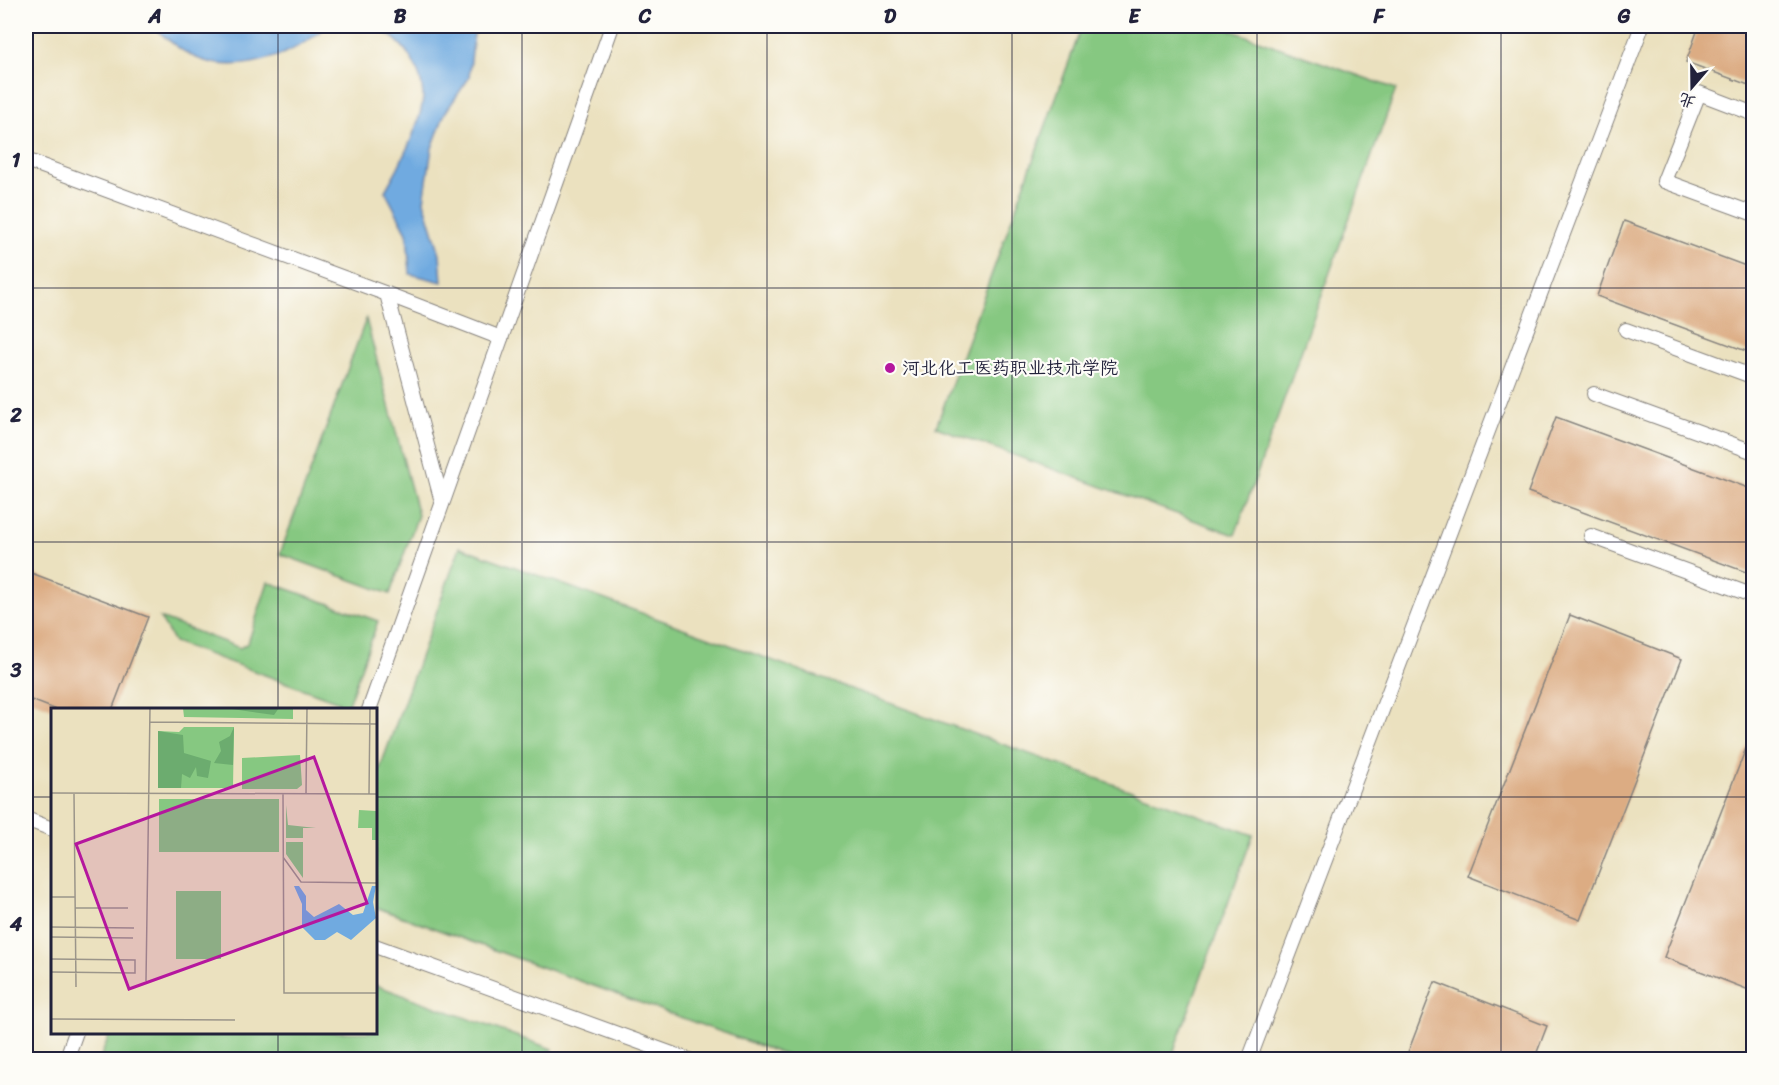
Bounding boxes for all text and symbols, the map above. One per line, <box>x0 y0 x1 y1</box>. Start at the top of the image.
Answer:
text: A <box>147 0 162 34</box>
text: B <box>394 0 407 34</box>
text: C <box>638 0 652 34</box>
text: D <box>884 0 897 34</box>
text: E <box>1128 0 1141 34</box>
text: F <box>1373 0 1386 34</box>
text: G <box>1617 0 1631 34</box>
north arrow <box>1662 57 1722 117</box>
text: 北 <box>1675 84 1700 117</box>
text: 1 <box>12 143 21 178</box>
place label: 河北化工医药职业技术学院 <box>902 352 1118 384</box>
marker: 河北化工医药职业技术学院 <box>883 361 897 375</box>
text: 2 <box>9 398 22 433</box>
text: 3 <box>10 653 22 688</box>
inset map <box>51 708 376 1034</box>
text: 4 <box>9 907 23 942</box>

